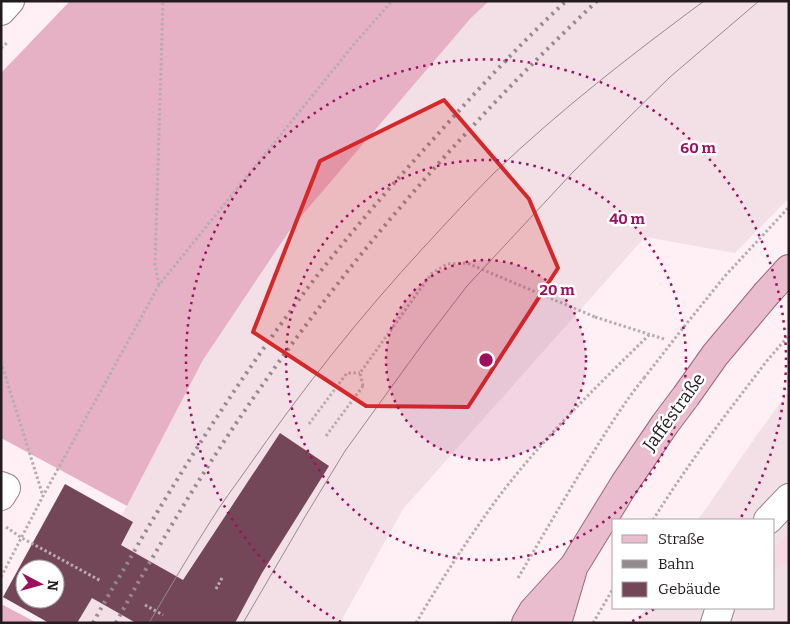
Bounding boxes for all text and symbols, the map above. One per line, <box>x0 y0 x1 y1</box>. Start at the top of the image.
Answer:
text: 60 m <box>680 139 716 157</box>
text: 40 m <box>609 210 646 228</box>
text: 20 m <box>540 281 575 299</box>
centre of rings <box>477 351 495 369</box>
street label: Jafféstraße <box>638 369 710 456</box>
legend <box>612 519 775 609</box>
text: Straße <box>658 530 704 548</box>
text: Bahn <box>658 555 695 573</box>
north arrow <box>15 559 65 609</box>
text: N <box>43 579 61 592</box>
text: Gebäude <box>658 580 721 598</box>

